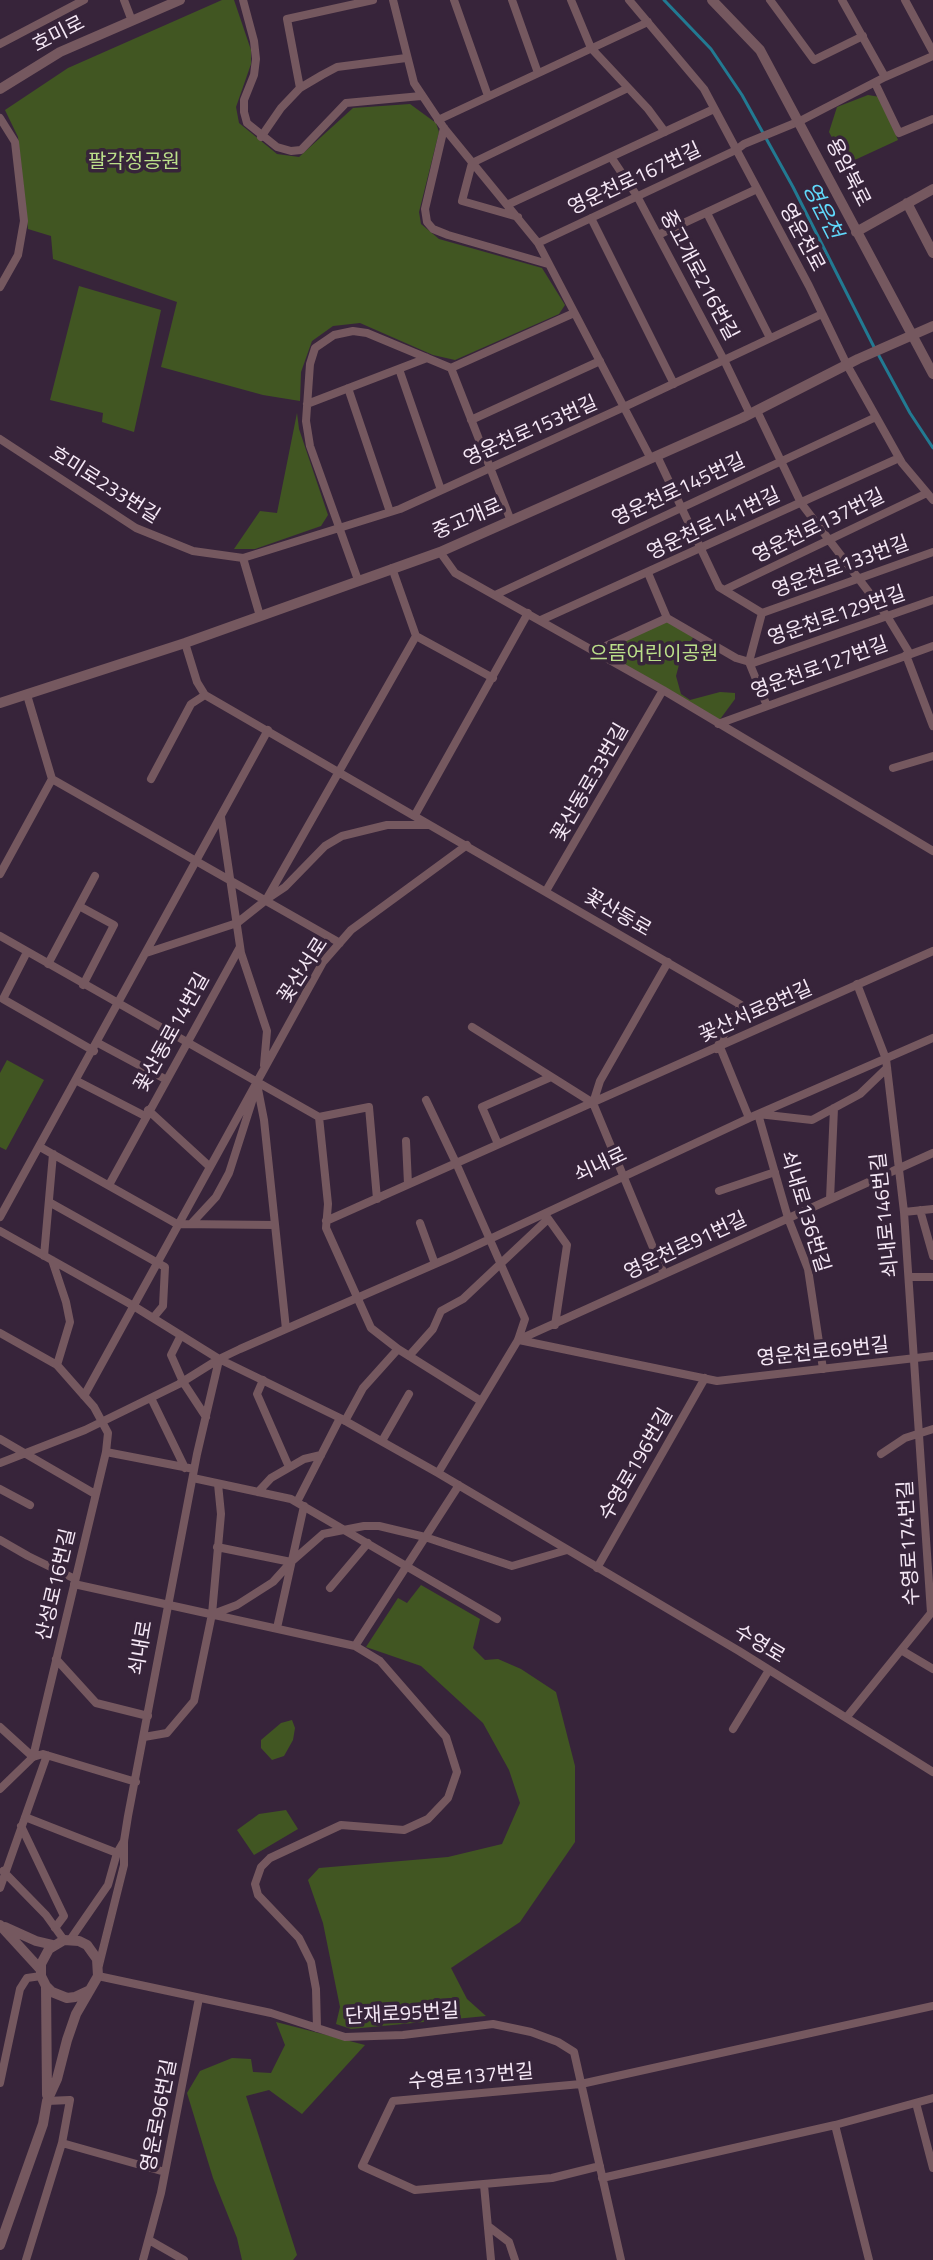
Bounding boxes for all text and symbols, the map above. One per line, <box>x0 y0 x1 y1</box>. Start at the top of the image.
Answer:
street label: 호미로 <box>29 12 89 58</box>
street label: 용암북로 <box>820 135 874 211</box>
street label: 영운천로167번길 <box>565 139 705 221</box>
park label: 팔각정공원 <box>88 151 180 175</box>
water label: 영운천 <box>795 178 847 244</box>
street label: 영운천로 <box>773 200 829 276</box>
street label: 중고개로216번길 <box>654 207 742 345</box>
street label: 영운천로153번길 <box>460 392 602 472</box>
street label: 호미로233번길 <box>44 443 164 529</box>
street label: 영운천로145번길 <box>609 450 749 532</box>
street label: 영운천로141번길 <box>644 484 784 566</box>
street label: 영운천로137번길 <box>749 485 889 569</box>
street label: 중고개로 <box>429 495 507 545</box>
street label: 영운천로133번길 <box>769 532 913 604</box>
street label: 영운천로129번길 <box>765 582 909 652</box>
street label: 영운천로127번길 <box>748 633 892 705</box>
park label: 으뜸어린이공원 <box>590 643 718 667</box>
street label: 꽃산동로33번길 <box>547 719 635 847</box>
street label: 꽃산동로 <box>579 885 655 943</box>
street label: 꽃산서로 <box>274 934 334 1008</box>
street label: 꽃산동로14번길 <box>130 969 216 1097</box>
street label: 꽃산서로8번길 <box>696 977 816 1049</box>
street label: 쇠내로 <box>571 1143 631 1189</box>
street label: 쇠내로136번길 <box>774 1148 834 1276</box>
street label: 쇠내로146번길 <box>868 1151 904 1279</box>
street label: 영운천로91번길 <box>621 1208 751 1286</box>
street label: 영운천로69번길 <box>756 1334 890 1372</box>
street label: 수영로196번길 <box>595 1405 679 1525</box>
street label: 수영로174번길 <box>895 1480 925 1606</box>
street label: 산성로16번길 <box>32 1527 82 1643</box>
street label: 쇠내로 <box>125 1619 159 1677</box>
street label: 수영로 <box>729 1620 789 1670</box>
street label: 단재로95번길 <box>344 2000 460 2030</box>
street label: 영운로96번길 <box>137 2058 183 2174</box>
street label: 수영로137번길 <box>407 2061 535 2095</box>

